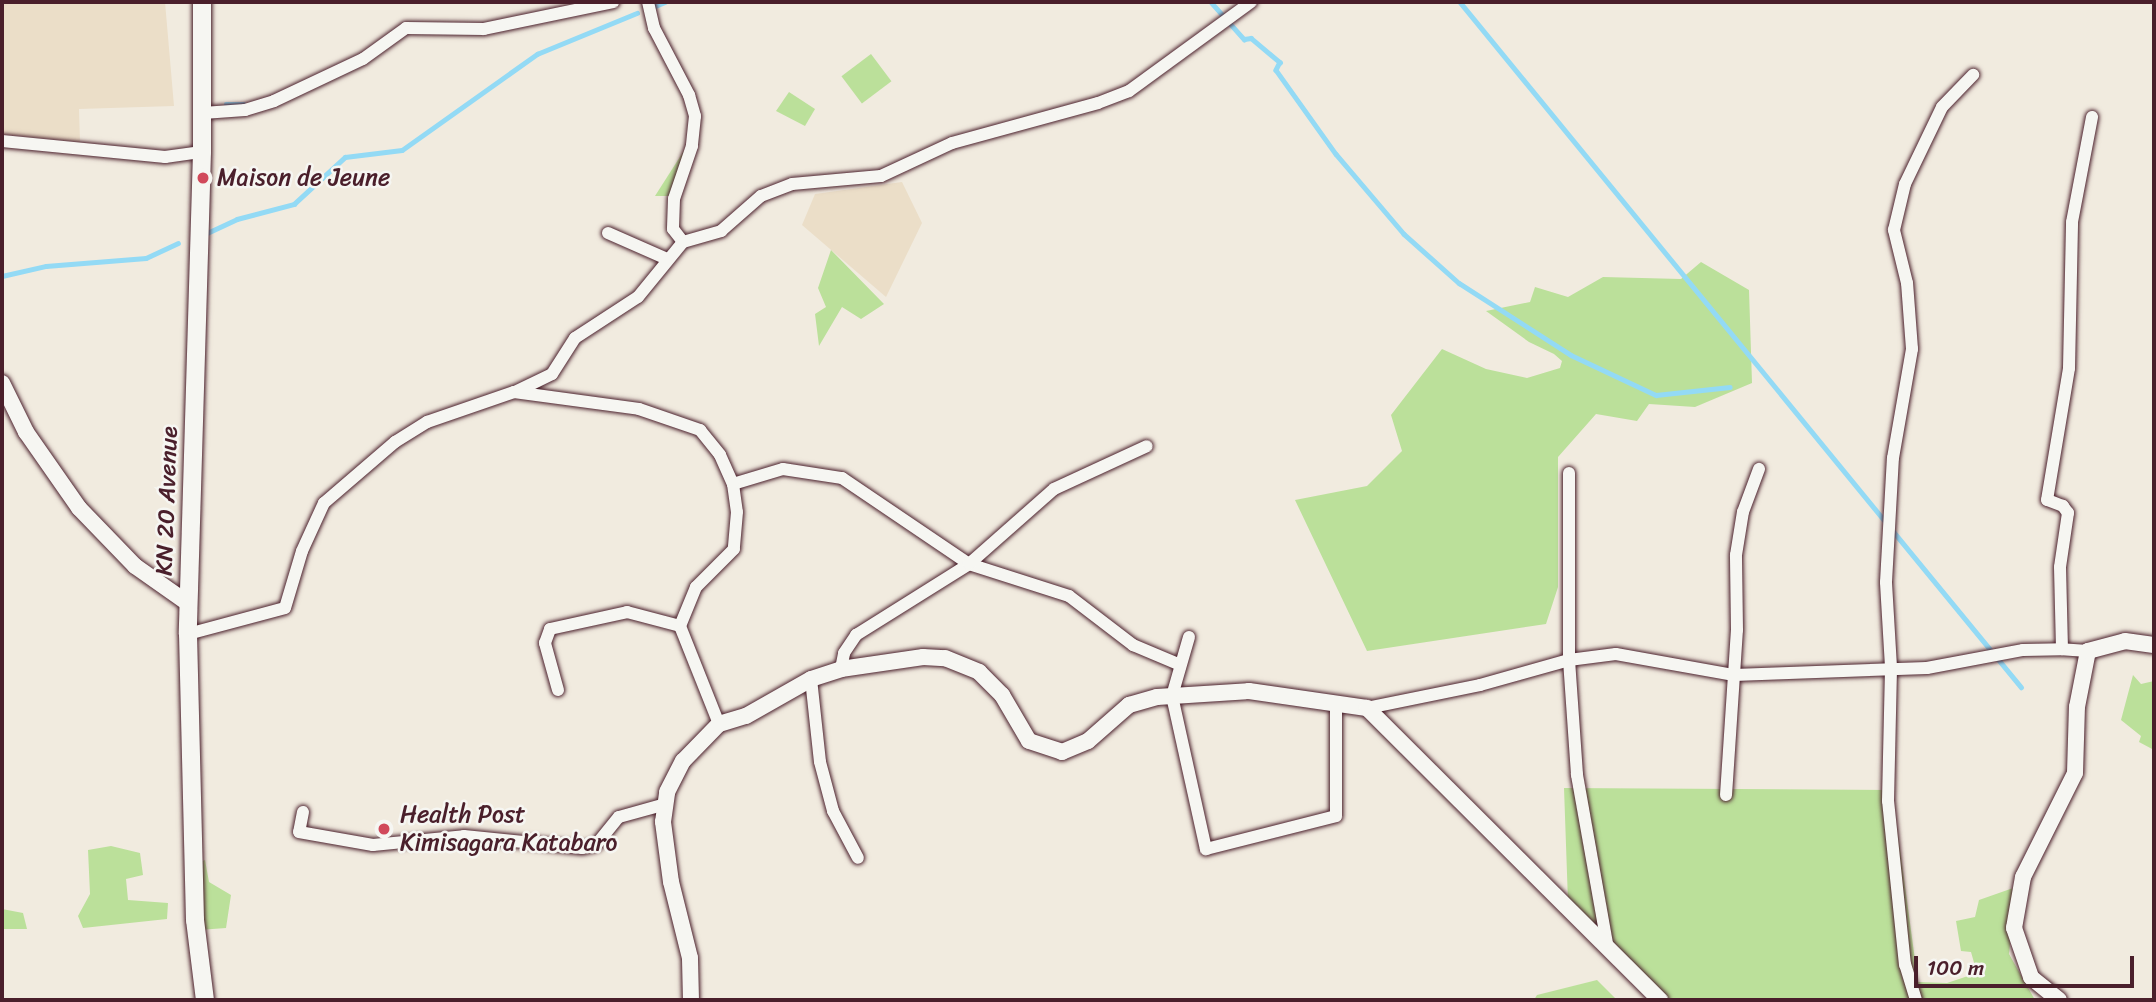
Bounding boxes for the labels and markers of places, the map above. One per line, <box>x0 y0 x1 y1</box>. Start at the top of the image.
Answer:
place label: Maison de Jeune <box>217 164 390 192</box>
marker: Maison de Jeune <box>195 170 211 186</box>
place label: Health Post Kimisagara Katabaro <box>400 801 618 857</box>
marker: Health Post Kimisagara Katabaro <box>374 819 394 839</box>

